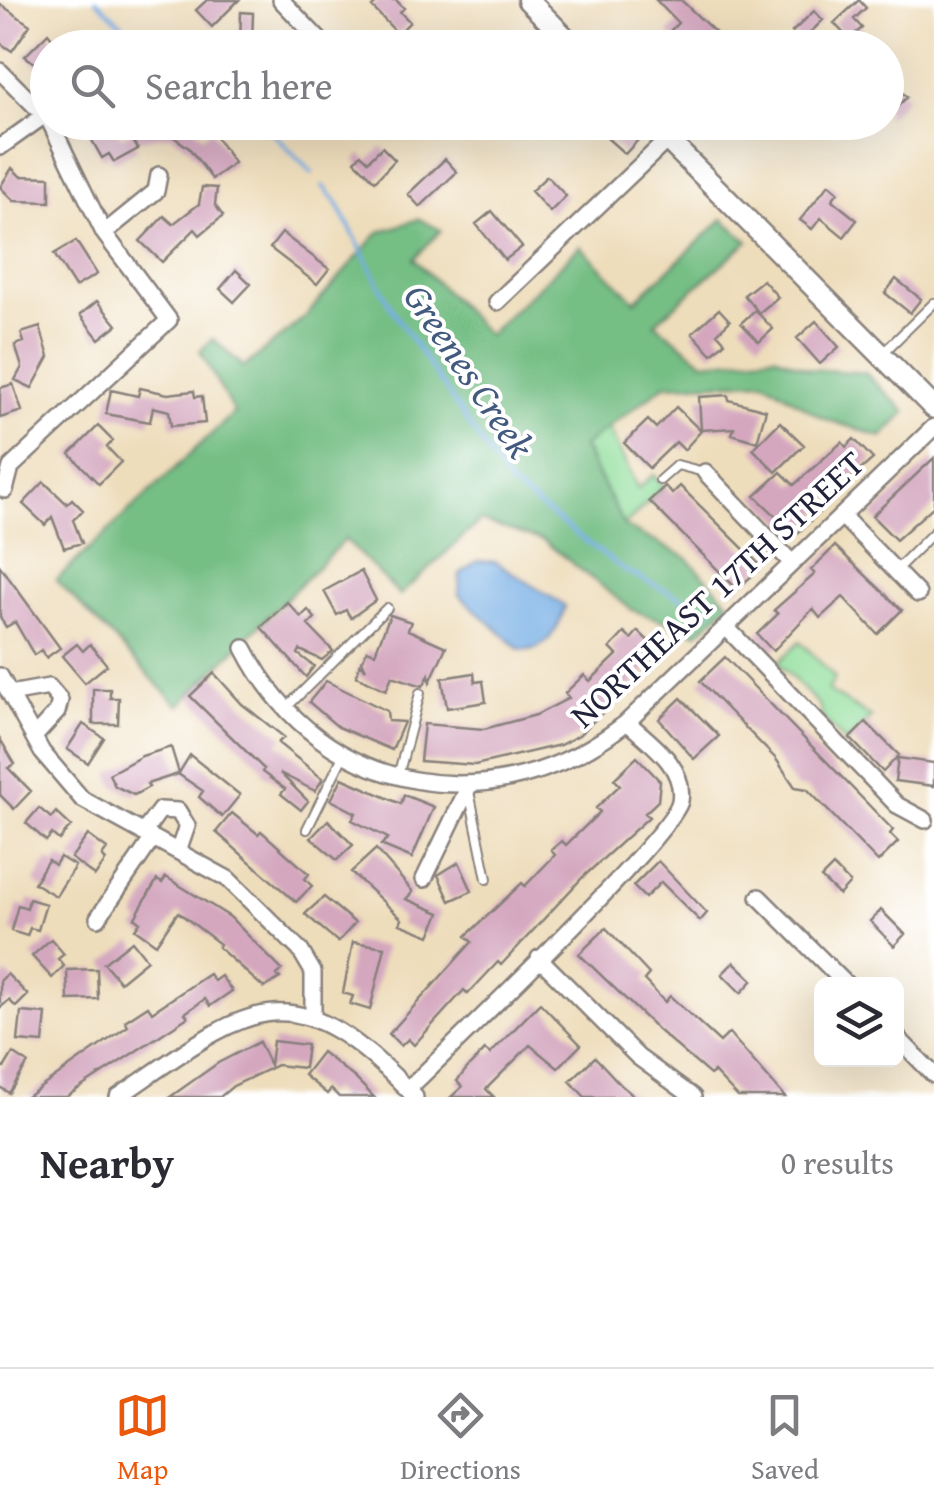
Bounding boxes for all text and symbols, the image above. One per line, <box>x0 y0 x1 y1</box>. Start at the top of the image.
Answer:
search box <box>30 30 904 140</box>
text: Search here <box>145 57 333 113</box>
icon: search <box>65 58 120 113</box>
water label: Greenes Creek <box>391 272 549 469</box>
street label: NORTHEAST 17TH STREET <box>558 438 875 739</box>
map controls <box>814 977 904 1067</box>
button: layers <box>814 977 904 1067</box>
text: Nearby <box>40 1132 174 1193</box>
text: 0 results <box>781 1139 894 1186</box>
tab: Map <box>115 1388 170 1489</box>
tab: Directions <box>400 1388 521 1489</box>
tab: Saved <box>751 1388 819 1489</box>

